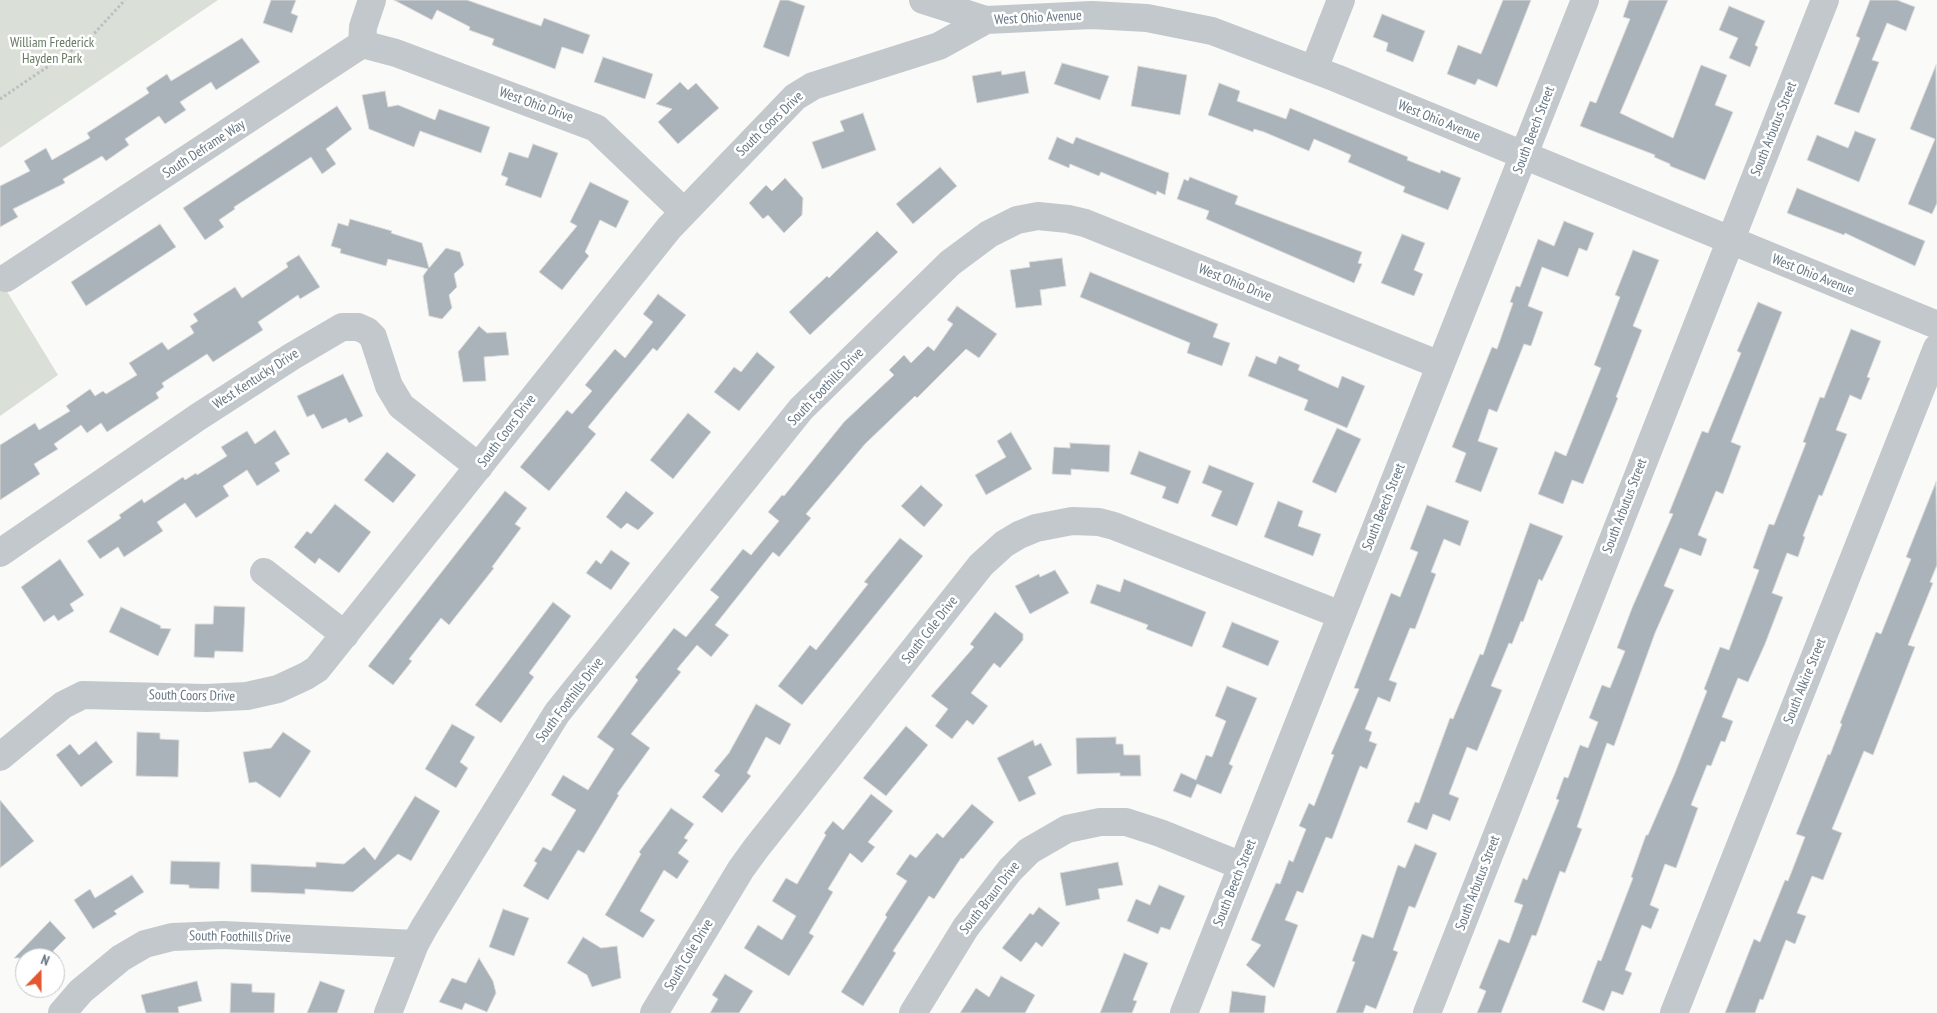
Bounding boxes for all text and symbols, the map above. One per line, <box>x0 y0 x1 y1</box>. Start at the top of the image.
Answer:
street label: West Ohio Avenue <box>994 7 1082 29</box>
park label: William Frederick Hayden Park <box>10 35 94 68</box>
street label: South Arbutus Street <box>1747 79 1801 179</box>
street label: West Ohio Drive <box>497 84 575 126</box>
street label: South Beech Street <box>1510 84 1558 176</box>
street label: South Coors Drive <box>733 88 807 160</box>
street label: West Ohio Avenue <box>1395 97 1483 145</box>
street label: South Deframe Way <box>160 116 248 182</box>
street label: West Ohio Avenue <box>1769 251 1857 299</box>
street label: West Ohio Drive <box>1196 261 1274 305</box>
street label: West Kentucky Drive <box>210 345 302 413</box>
street label: South Foothills Drive <box>785 345 867 429</box>
street label: South Coors Drive <box>474 392 540 470</box>
street label: South Arbutus Street <box>1599 456 1651 556</box>
street label: South Beech Street <box>1359 461 1409 553</box>
street label: South Cole Drive <box>899 593 961 667</box>
street label: South Alkire Street <box>1780 636 1830 726</box>
street label: South Foothills Drive <box>533 654 607 746</box>
street label: South Coors Drive <box>149 687 235 705</box>
street label: South Arbutus Street <box>1452 833 1504 933</box>
street label: South Beech Street <box>1210 837 1260 929</box>
street label: South Braun Drive <box>956 858 1024 938</box>
street label: South Cole Drive <box>661 916 717 994</box>
street label: South Foothills Drive <box>189 928 291 946</box>
north arrow <box>15 948 65 998</box>
text: N <box>38 950 52 970</box>

